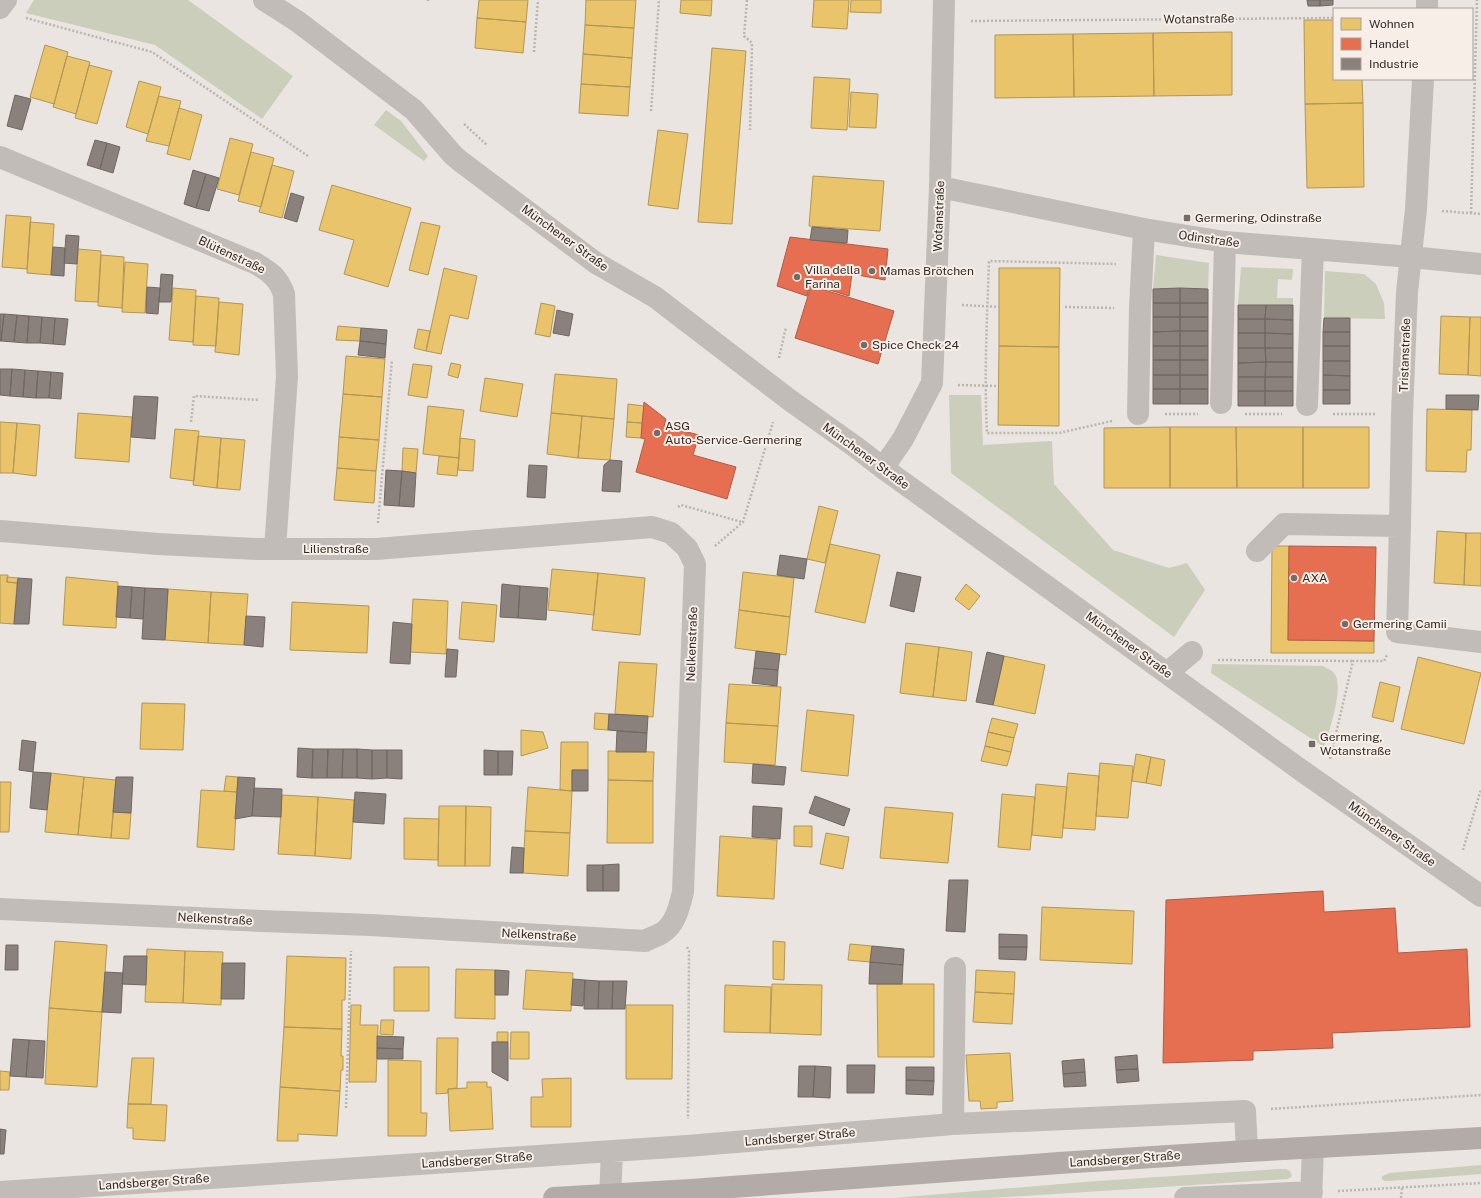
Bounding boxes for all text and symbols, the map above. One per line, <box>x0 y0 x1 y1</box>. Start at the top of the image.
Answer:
legend <box>1333 8 1473 80</box>
street label: Wotanstraße <box>1163 11 1235 27</box>
text: Wohnen <box>1369 17 1414 31</box>
text: Handel <box>1369 37 1410 51</box>
text: Industrie <box>1369 57 1419 71</box>
street label: Wotanstraße <box>931 180 947 252</box>
street label: Münchener Straße <box>519 202 611 274</box>
place label: Germering, Odinstraße <box>1195 211 1322 225</box>
marker: Germering, Odinstraße <box>1182 213 1192 223</box>
street label: Odinstraße <box>1178 228 1241 250</box>
street label: Blütenstraße <box>196 233 268 277</box>
place label: Villa della Farina <box>805 263 860 291</box>
place label: Mamas Brötchen <box>880 264 974 278</box>
marker: Mamas Brötchen <box>867 266 877 276</box>
marker: Villa della Farina <box>792 272 802 282</box>
street label: Tristanstraße <box>1397 318 1413 392</box>
place label: Spice Check 24 <box>872 338 960 352</box>
marker: Spice Check 24 <box>859 340 869 350</box>
place label: ASG Auto-Service-Germering <box>665 419 802 447</box>
street label: Münchener Straße <box>820 420 912 492</box>
marker: ASG Auto-Service-Germering <box>652 428 662 438</box>
street label: Lilienstraße <box>303 542 369 556</box>
place label: AXA <box>1302 571 1328 585</box>
marker: AXA <box>1289 573 1299 583</box>
street label: Nelkenstraße <box>684 606 700 682</box>
street label: Münchener Straße <box>1083 609 1175 681</box>
place label: Germering Camii <box>1353 617 1447 631</box>
marker: Germering Camii <box>1340 619 1350 629</box>
place label: Germering, Wotanstraße <box>1320 730 1391 758</box>
marker: Germering, Wotanstraße <box>1307 739 1317 749</box>
street label: Münchener Straße <box>1346 799 1439 870</box>
street label: Nelkenstraße <box>177 910 253 928</box>
street label: Nelkenstraße <box>501 926 577 944</box>
street label: Landsberger Straße <box>744 1125 856 1149</box>
street label: Landsberger Straße <box>1069 1148 1181 1170</box>
street label: Landsberger Straße <box>421 1149 533 1171</box>
street label: Landsberger Straße <box>98 1171 210 1193</box>

